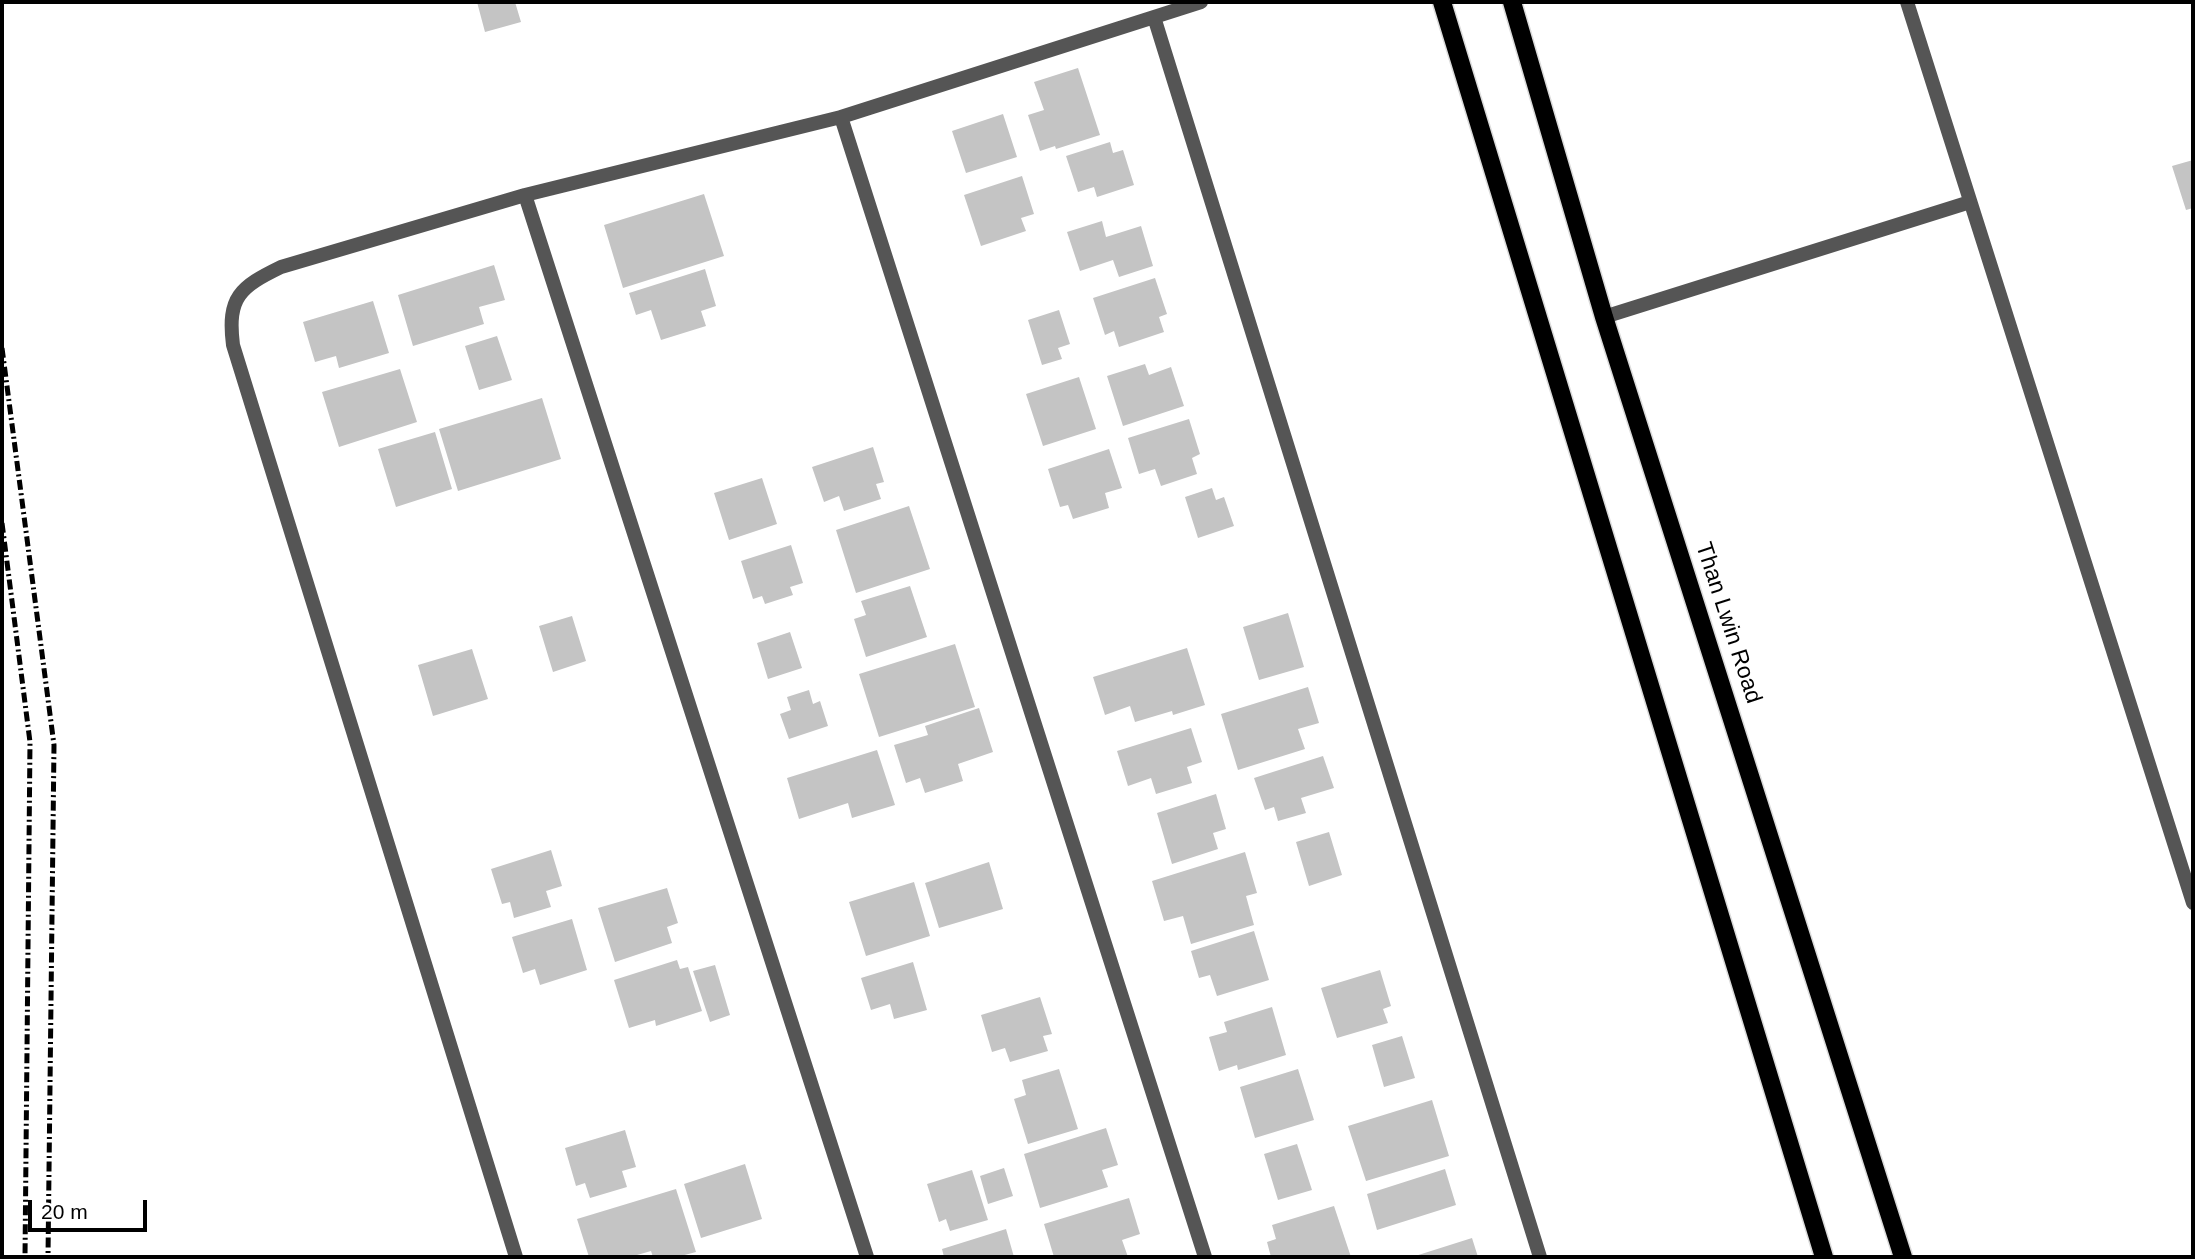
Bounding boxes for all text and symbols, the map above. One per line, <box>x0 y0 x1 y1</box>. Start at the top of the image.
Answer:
street label: Than Lwin Road <box>1689 539 1767 707</box>
scale bar <box>32 1186 150 1230</box>
text: 20 m <box>41 1200 88 1223</box>

